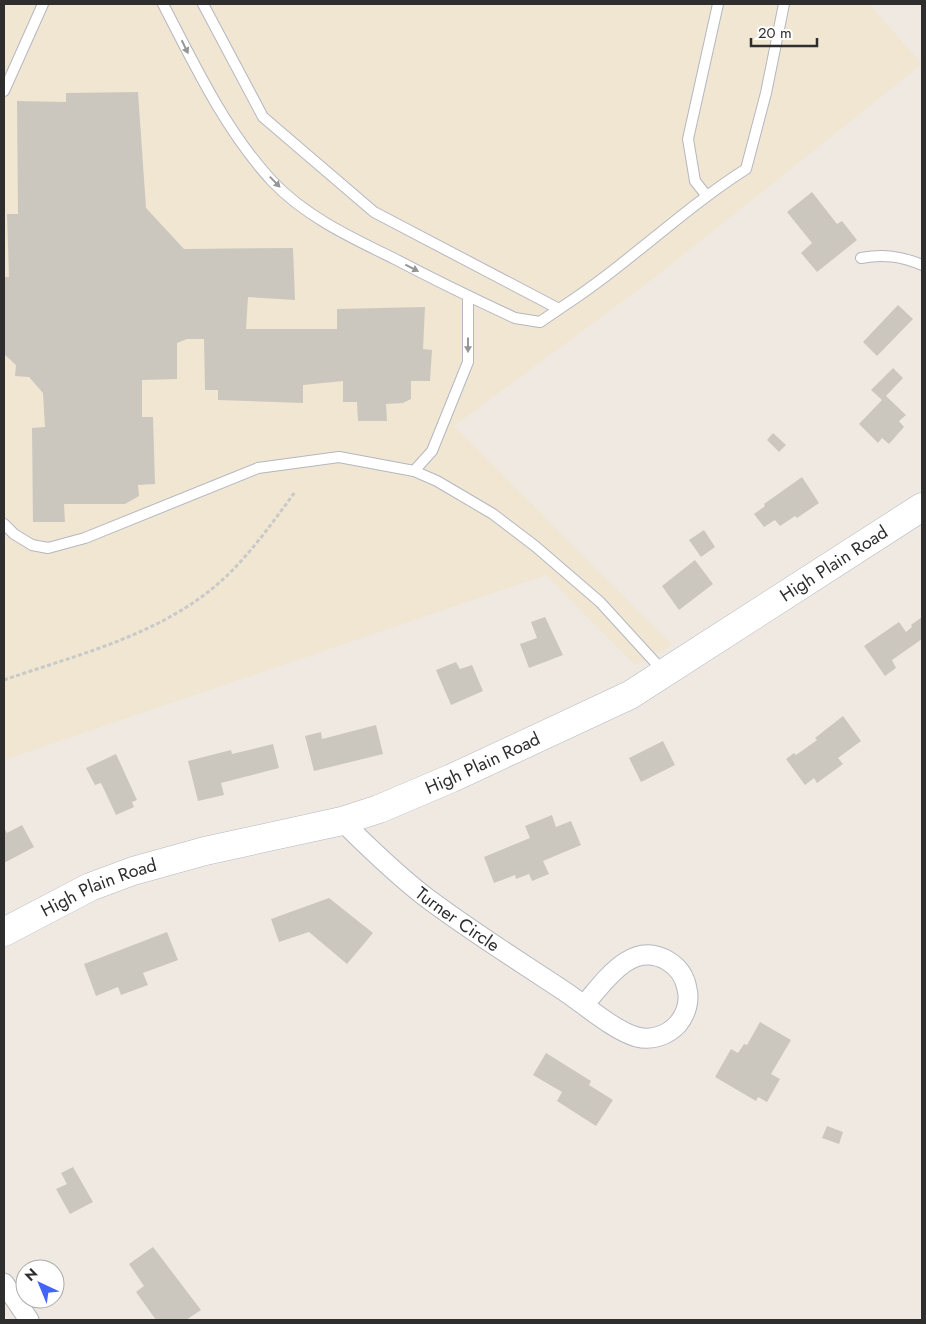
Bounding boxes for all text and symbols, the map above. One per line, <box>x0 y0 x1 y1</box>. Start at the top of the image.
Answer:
scale bar <box>751 15 817 47</box>
text: 20 m <box>758 22 792 44</box>
one-way arrow <box>181 40 189 54</box>
one-way arrow <box>268 176 280 188</box>
one-way arrow <box>404 264 419 272</box>
one-way arrow <box>464 337 472 353</box>
street label: High Plain Road <box>775 519 893 608</box>
street label: High Plain Road <box>421 726 544 801</box>
street label: High Plain Road <box>36 852 160 924</box>
street label: Turner Circle <box>410 881 505 958</box>
north arrow <box>15 1259 65 1309</box>
text: N <box>20 1264 42 1286</box>

